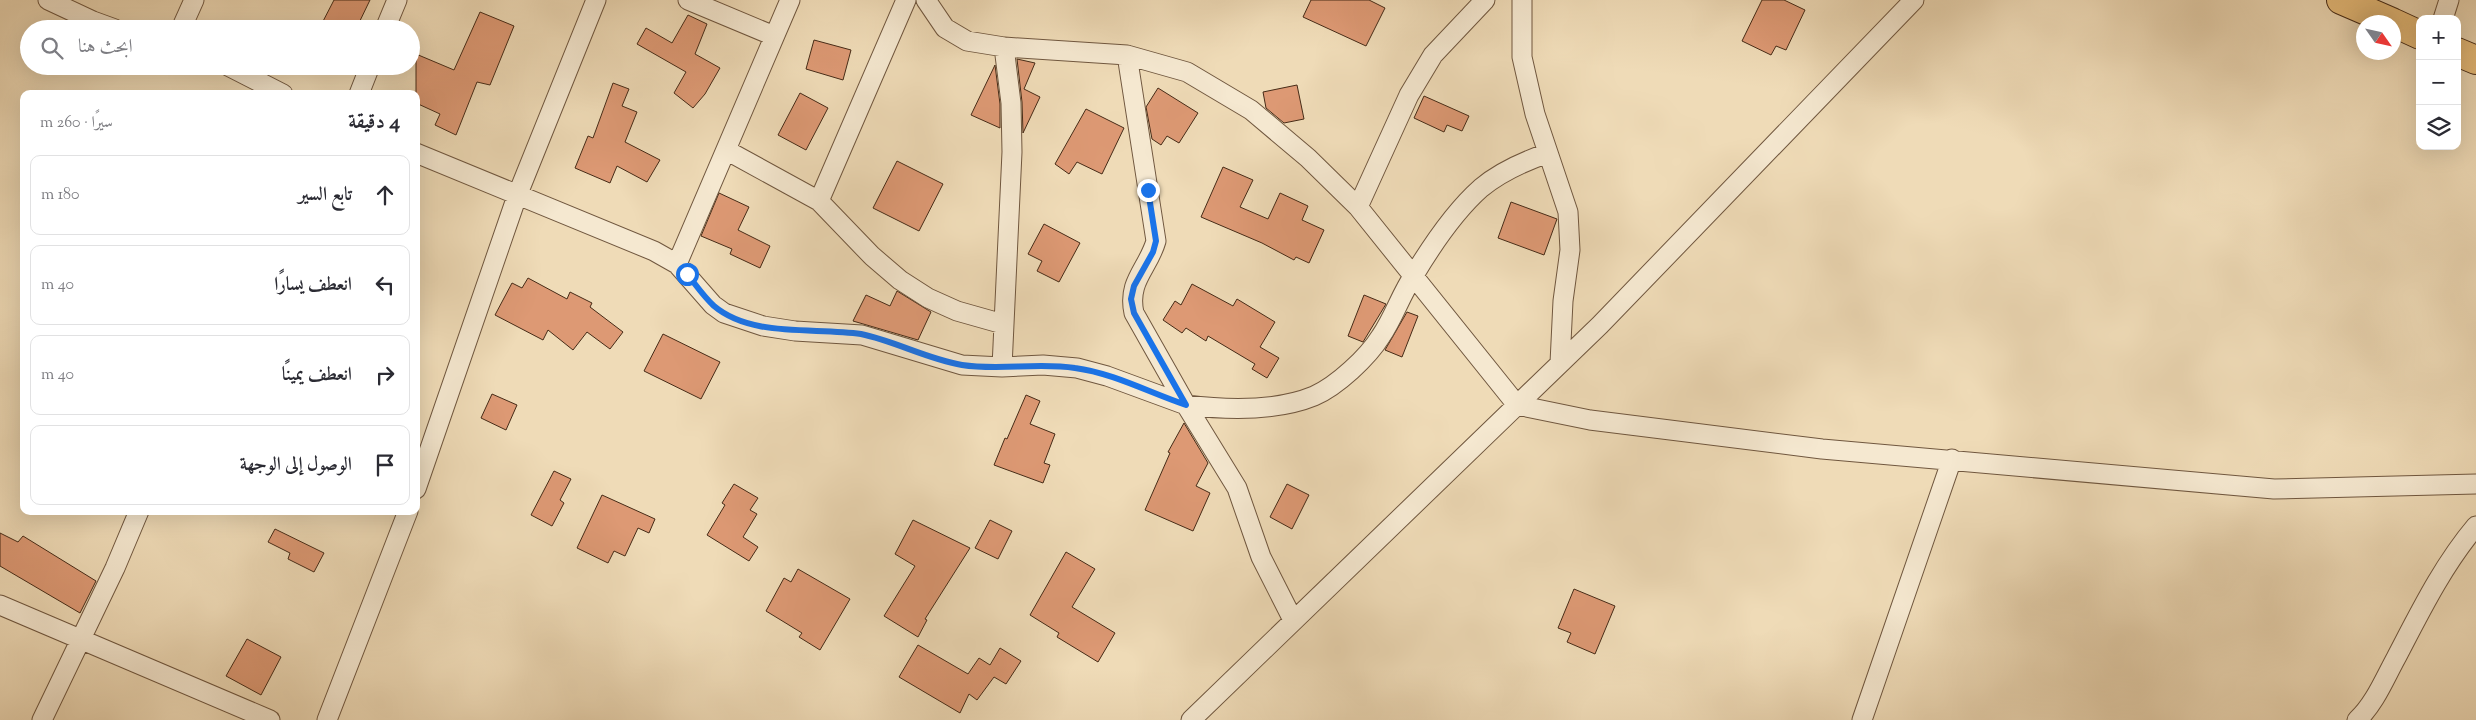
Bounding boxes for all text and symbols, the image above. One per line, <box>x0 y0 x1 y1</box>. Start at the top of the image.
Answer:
north arrow <box>2356 15 2401 60</box>
map controls <box>2416 15 2461 150</box>
button: + <box>2416 15 2461 60</box>
search box <box>20 20 420 75</box>
icon: search <box>38 34 66 62</box>
text: ابحث هنا <box>78 34 133 61</box>
button: − <box>2416 60 2461 105</box>
button: layers <box>2416 105 2461 150</box>
text: 4 دقيقة <box>348 108 400 138</box>
text: سيرًا · 260 m <box>40 112 113 135</box>
route end <box>1137 179 1160 202</box>
icon: ahead <box>371 181 399 209</box>
text: تابع السير <box>298 182 352 209</box>
text: 180 m <box>41 184 80 207</box>
route start <box>676 263 699 286</box>
icon: left <box>371 271 399 299</box>
text: انعطف يسارًا <box>274 272 352 299</box>
text: 40 m <box>41 274 74 297</box>
icon: right <box>371 361 399 389</box>
text: انعطف يمينًا <box>282 362 352 389</box>
text: 40 m <box>41 364 74 387</box>
icon: arrive <box>371 451 399 479</box>
text: الوصول إلى الوجهة <box>240 452 352 479</box>

